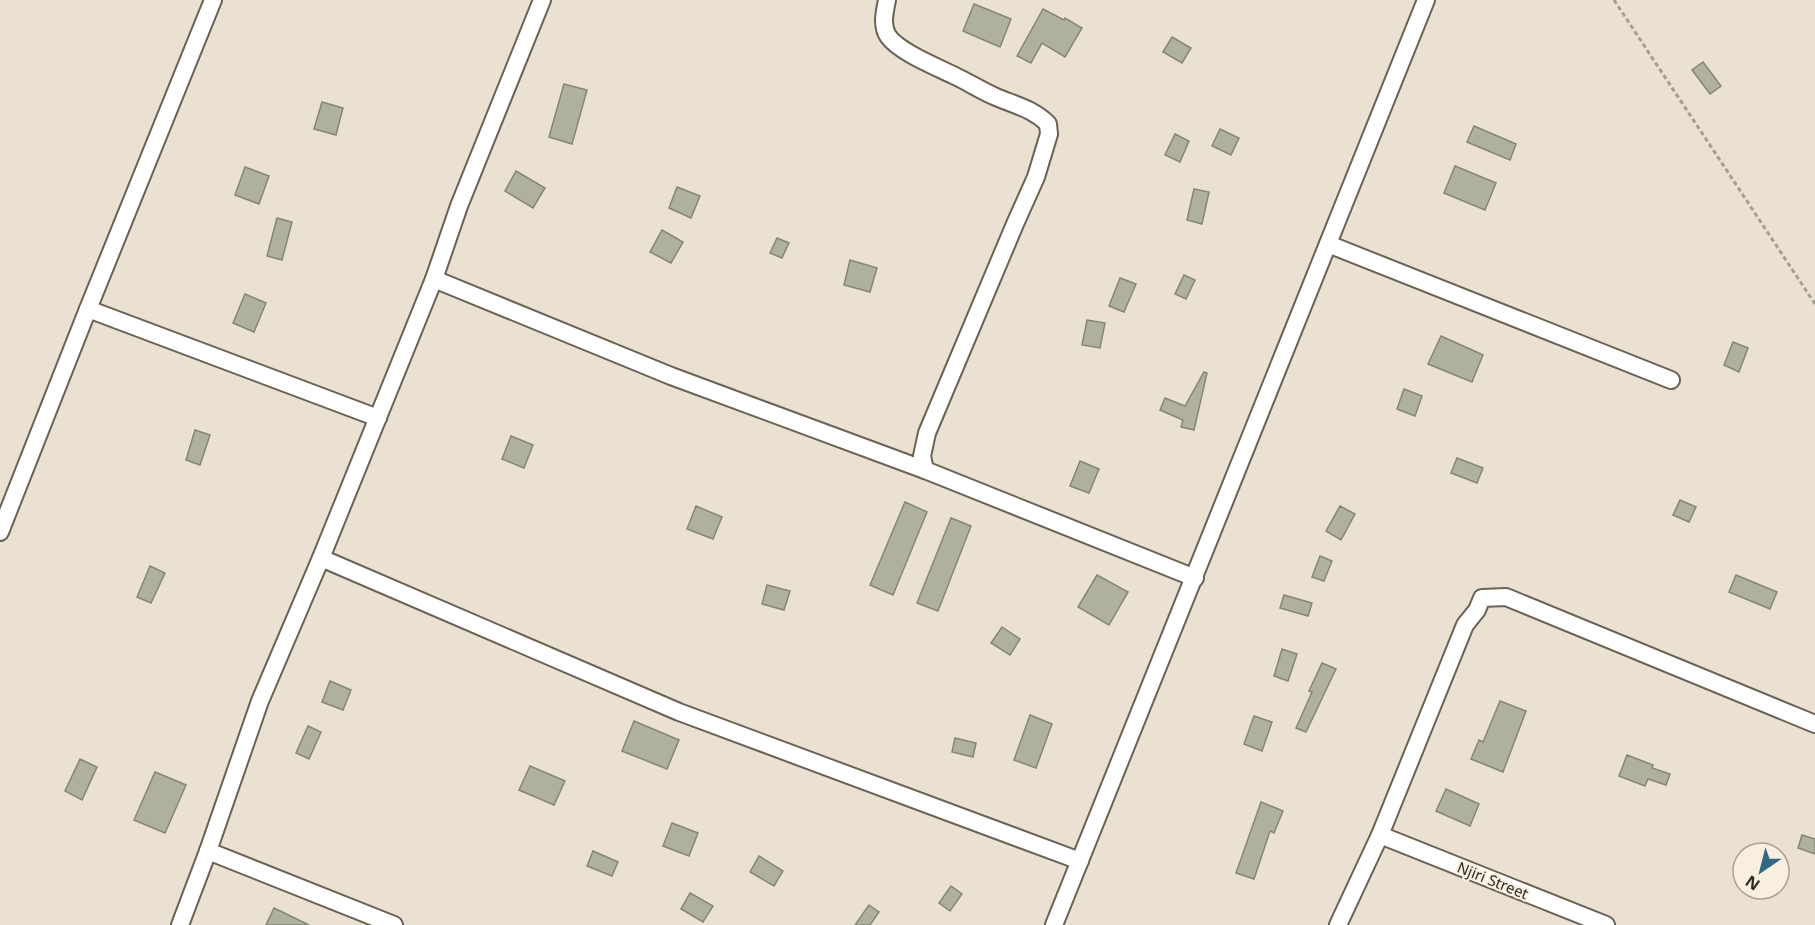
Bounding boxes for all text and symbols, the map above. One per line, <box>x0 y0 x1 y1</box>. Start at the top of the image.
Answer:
north arrow <box>1731 841 1791 901</box>
street label: Njiri Street <box>1454 857 1532 904</box>
text: N <box>1741 871 1764 896</box>

